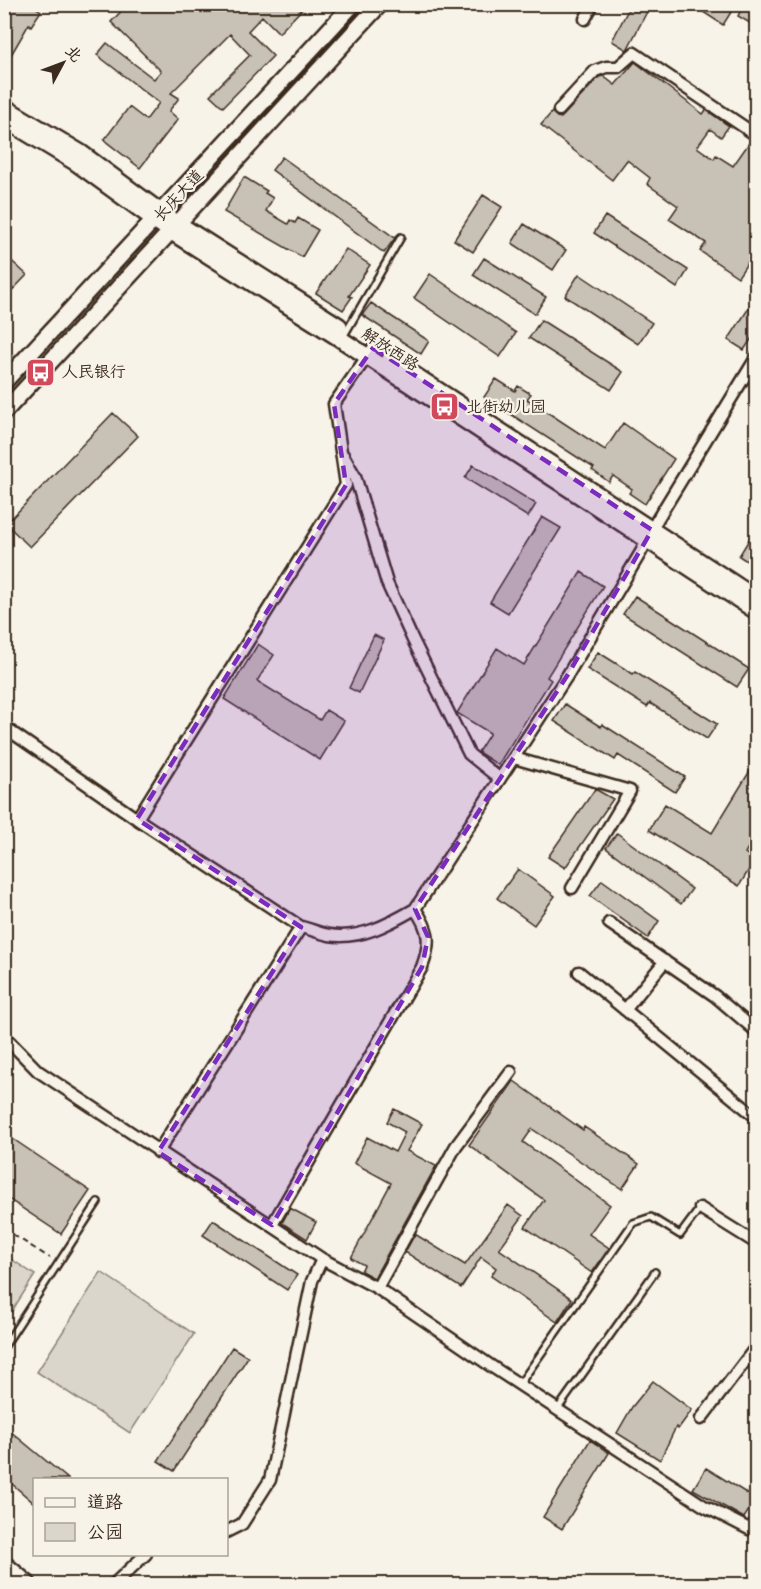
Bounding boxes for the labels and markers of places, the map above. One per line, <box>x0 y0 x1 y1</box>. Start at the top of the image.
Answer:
bus stop icon: 人民银行 <box>25 356 57 388</box>
place label: 人民银行 <box>62 360 126 385</box>
bus stop icon: 北街幼儿园 <box>429 391 461 423</box>
place label: 北街幼儿园 <box>466 395 546 420</box>

